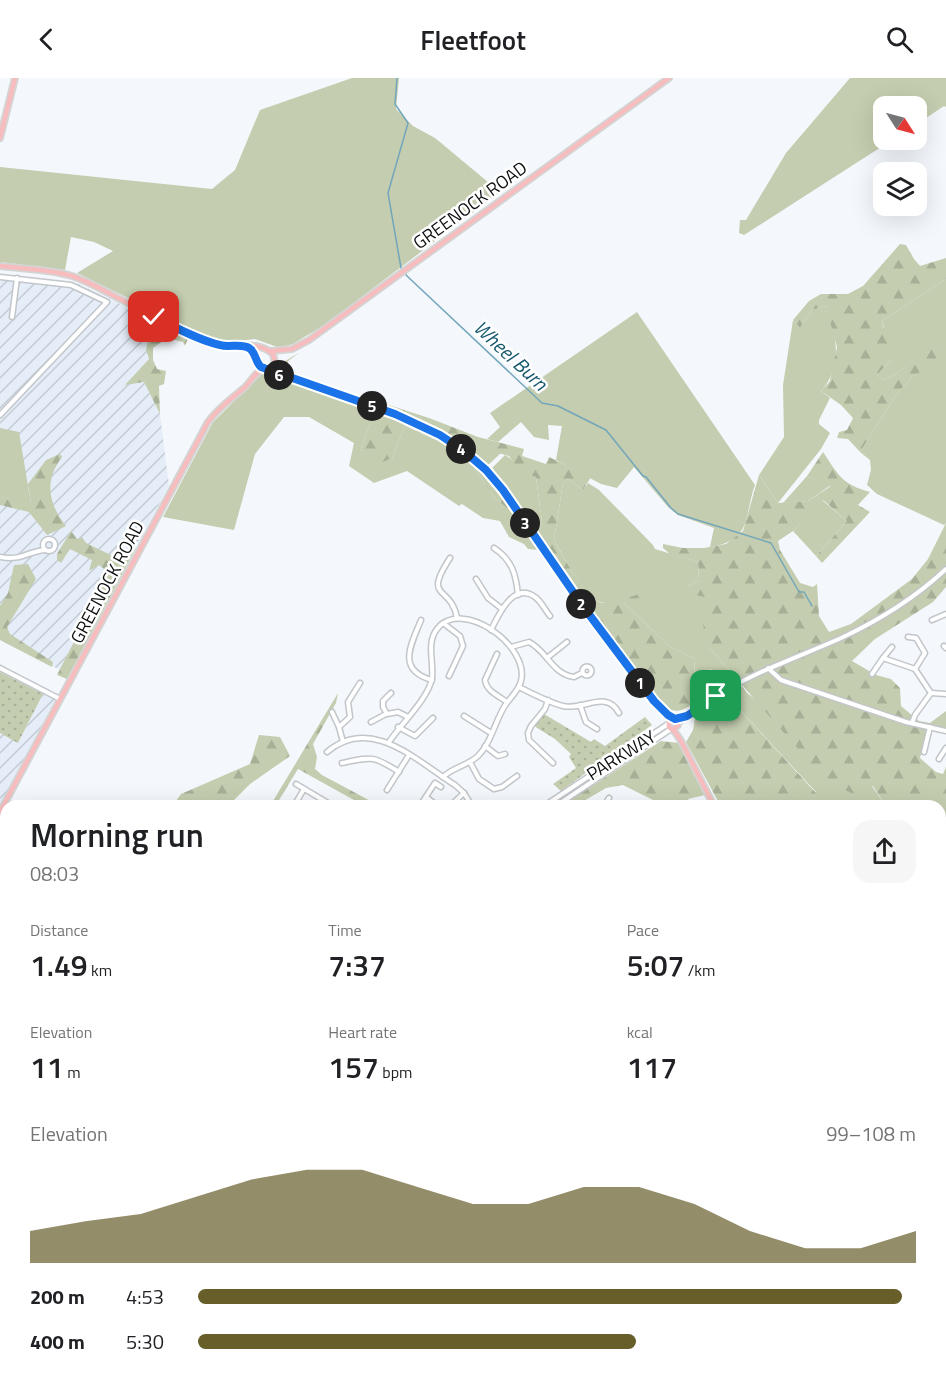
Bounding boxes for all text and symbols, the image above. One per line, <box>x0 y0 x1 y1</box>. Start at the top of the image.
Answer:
text: Fleetfoot <box>420 19 526 60</box>
icon: back <box>30 23 63 56</box>
icon: search <box>883 23 916 56</box>
north arrow <box>873 96 927 150</box>
map controls <box>873 96 927 216</box>
street label: GREENOCK ROAD <box>407 154 533 256</box>
button: layers <box>873 162 927 216</box>
pin <box>128 291 179 342</box>
icon: check <box>137 300 170 333</box>
water label: Wheel Burn <box>467 312 556 398</box>
pin: 6 <box>264 360 294 390</box>
text: 6 <box>275 363 283 387</box>
pin: 5 <box>357 391 387 421</box>
text: 5 <box>368 394 376 418</box>
pin: 4 <box>446 434 476 464</box>
text: 4 <box>457 437 465 461</box>
pin: 3 <box>510 508 540 538</box>
text: 3 <box>521 511 529 535</box>
street label: GREENOCK ROAD <box>63 516 151 648</box>
pin: 2 <box>566 589 596 619</box>
text: 2 <box>577 592 585 616</box>
pin: 1 <box>625 668 655 698</box>
pin <box>690 670 741 721</box>
text: 1 <box>636 671 644 695</box>
icon: arrive <box>699 679 732 712</box>
street label: PARKWAY <box>581 723 661 787</box>
text: Morning run <box>30 810 204 860</box>
button: share <box>853 820 916 883</box>
text: 08:03 <box>30 858 79 889</box>
text: Distance <box>30 918 88 942</box>
text: Time <box>328 918 362 942</box>
text: Pace <box>627 918 659 942</box>
text: 1.49 <box>30 942 88 988</box>
text: 7:37 <box>328 942 386 988</box>
text: 5:07 <box>627 942 684 988</box>
text: km <box>88 958 112 982</box>
text: /km <box>684 958 715 982</box>
text: Elevation <box>30 1020 92 1044</box>
text: Heart rate <box>328 1020 397 1044</box>
text: kcal <box>627 1020 653 1044</box>
text: 11 <box>30 1044 64 1090</box>
text: 157 <box>328 1044 379 1090</box>
text: 117 <box>627 1044 677 1090</box>
text: m <box>64 1060 81 1084</box>
text: bpm <box>379 1060 412 1084</box>
text: Elevation <box>30 1118 108 1149</box>
text: 99–108 m <box>826 1118 916 1149</box>
text: 200 m <box>30 1281 85 1312</box>
text: 4:53 <box>126 1281 164 1312</box>
text: 400 m <box>30 1326 85 1357</box>
text: 5:30 <box>126 1326 164 1357</box>

